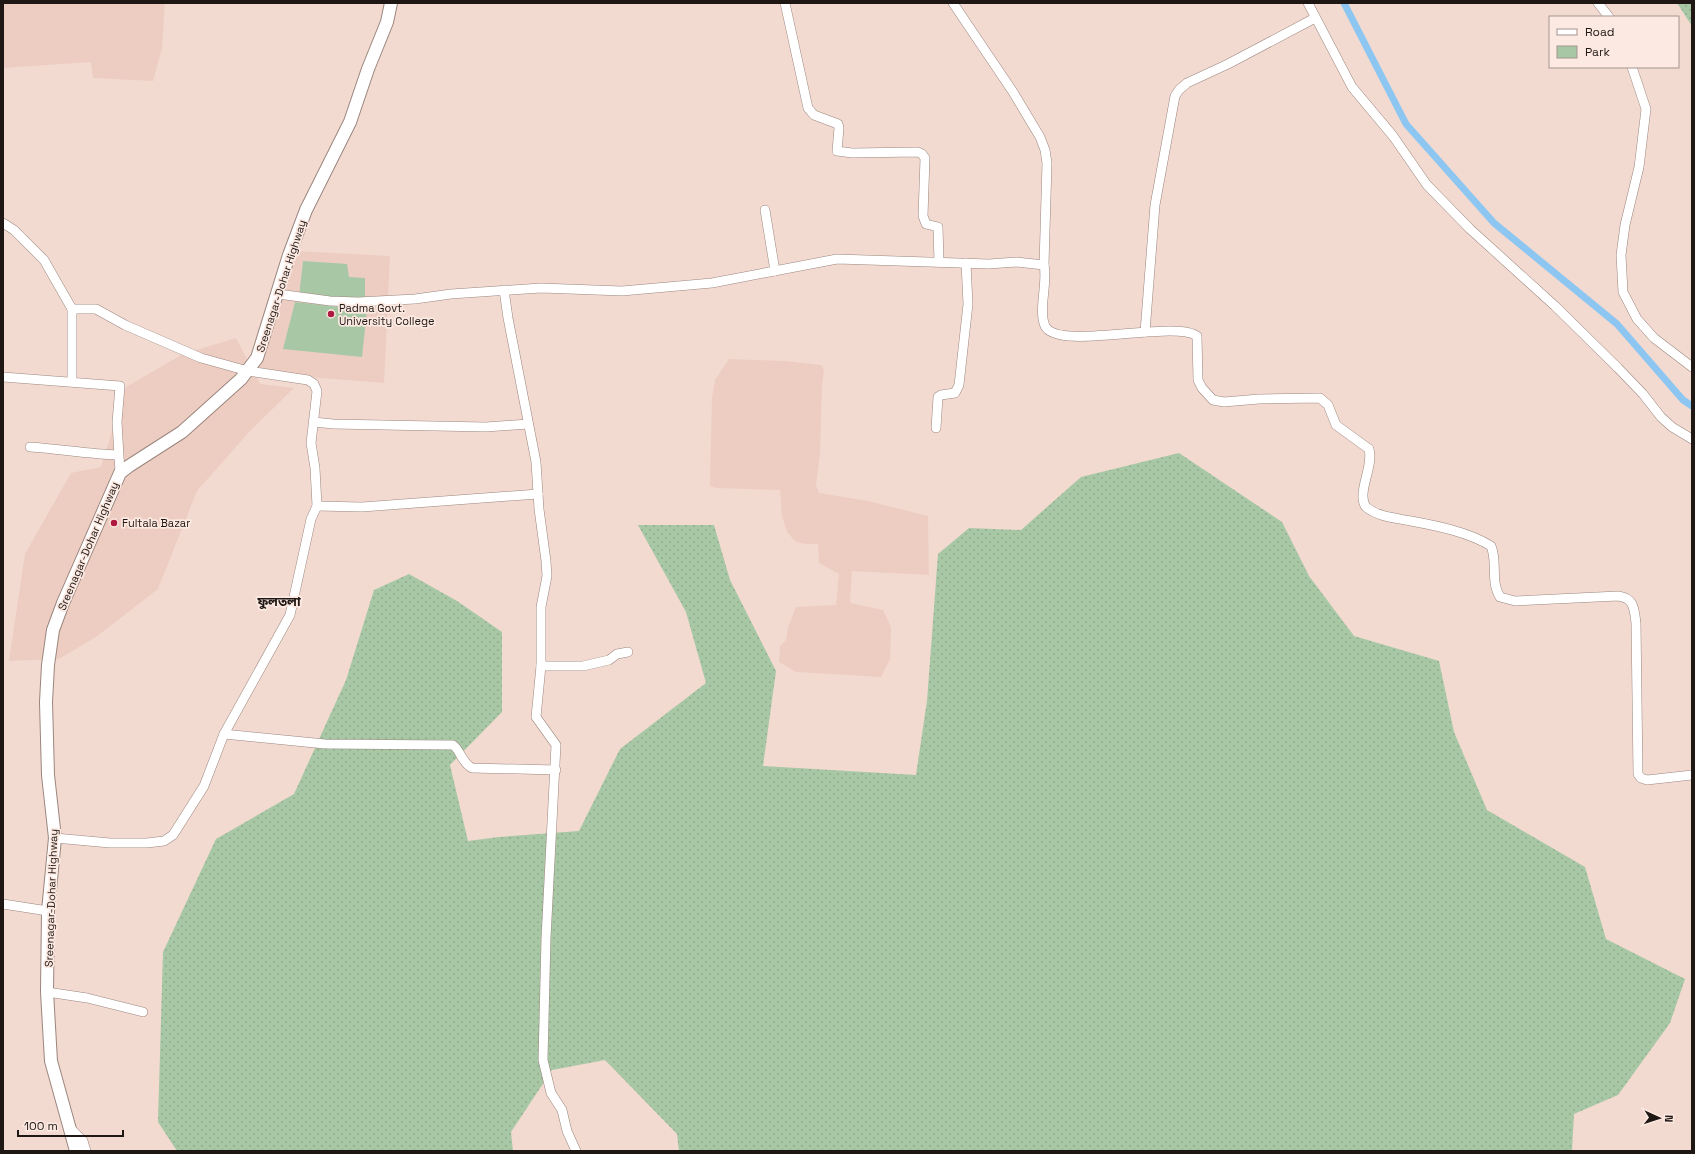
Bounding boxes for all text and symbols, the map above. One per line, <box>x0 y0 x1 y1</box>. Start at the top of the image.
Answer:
legend <box>1549 16 1679 68</box>
text: Road <box>1585 24 1614 40</box>
text: Park <box>1585 44 1610 60</box>
street label: Sreenagar-Dohar Highway <box>253 218 309 354</box>
place label: Padma Govt. University College <box>339 301 434 328</box>
marker: Padma Govt. University College <box>326 309 336 319</box>
street label: Sreenagar-Dohar Highway <box>55 480 121 612</box>
place label: Fultala Bazar <box>122 516 190 530</box>
marker: Fultala Bazar <box>109 518 119 528</box>
district label: ফুলতলা <box>256 593 301 610</box>
street label: Sreenagar-Dohar Highway <box>42 829 60 967</box>
north arrow <box>1639 1098 1679 1138</box>
scale bar <box>18 1112 123 1138</box>
text: N <box>1662 1114 1676 1123</box>
text: 100 m <box>24 1118 58 1134</box>

